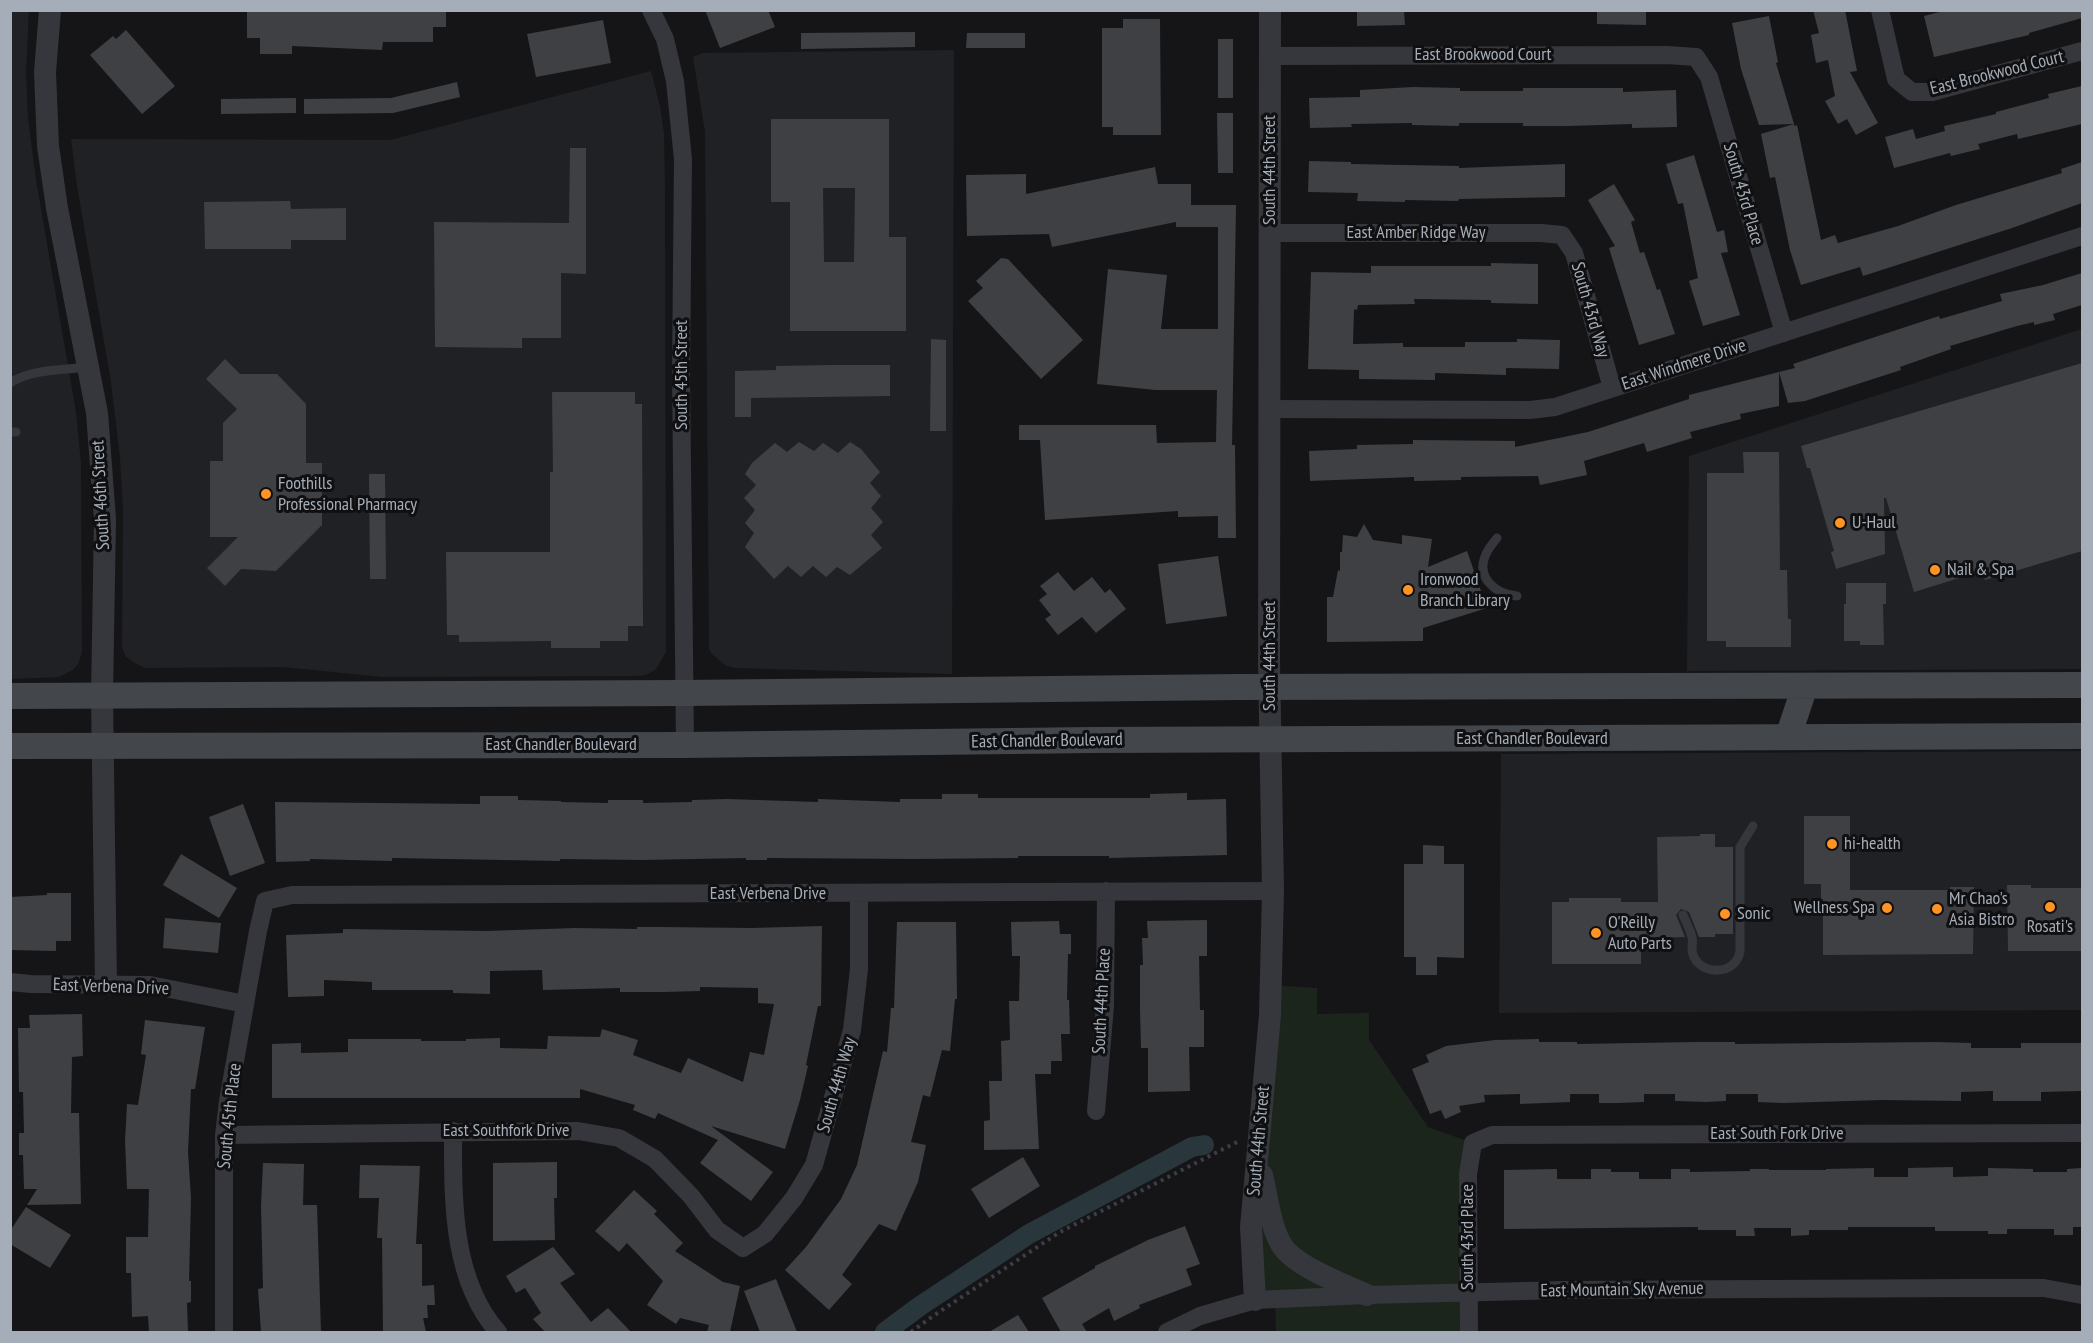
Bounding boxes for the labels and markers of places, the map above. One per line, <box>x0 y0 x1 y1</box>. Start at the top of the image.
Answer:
place label: Foothills Professional Pharmacy <box>278 473 417 516</box>
marker: Foothills Professional Pharmacy <box>259 487 273 501</box>
place label: U-Haul <box>1852 512 1895 534</box>
marker: U-Haul <box>1833 516 1847 530</box>
place label: Nail & Spa <box>1947 559 2014 581</box>
marker: Nail & Spa <box>1928 563 1942 577</box>
place label: Ironwood Branch Library <box>1420 569 1510 612</box>
marker: Ironwood Branch Library <box>1401 583 1415 597</box>
place label: hi-health <box>1844 833 1901 855</box>
marker: hi-health <box>1825 837 1839 851</box>
place label: Mr Chao's Asia Bistro <box>1949 888 2015 930</box>
place label: Wellness Spa <box>1794 897 1875 919</box>
marker: Rosati's <box>2043 900 2057 914</box>
marker: Wellness Spa <box>1880 901 1894 915</box>
marker: Mr Chao's Asia Bistro <box>1930 902 1944 916</box>
place label: Sonic <box>1737 903 1771 925</box>
marker: Sonic <box>1718 907 1732 921</box>
place label: O'Reilly Auto Parts <box>1608 912 1672 954</box>
place label: Rosati's <box>2027 916 2073 938</box>
marker: O'Reilly Auto Parts <box>1589 926 1603 940</box>

